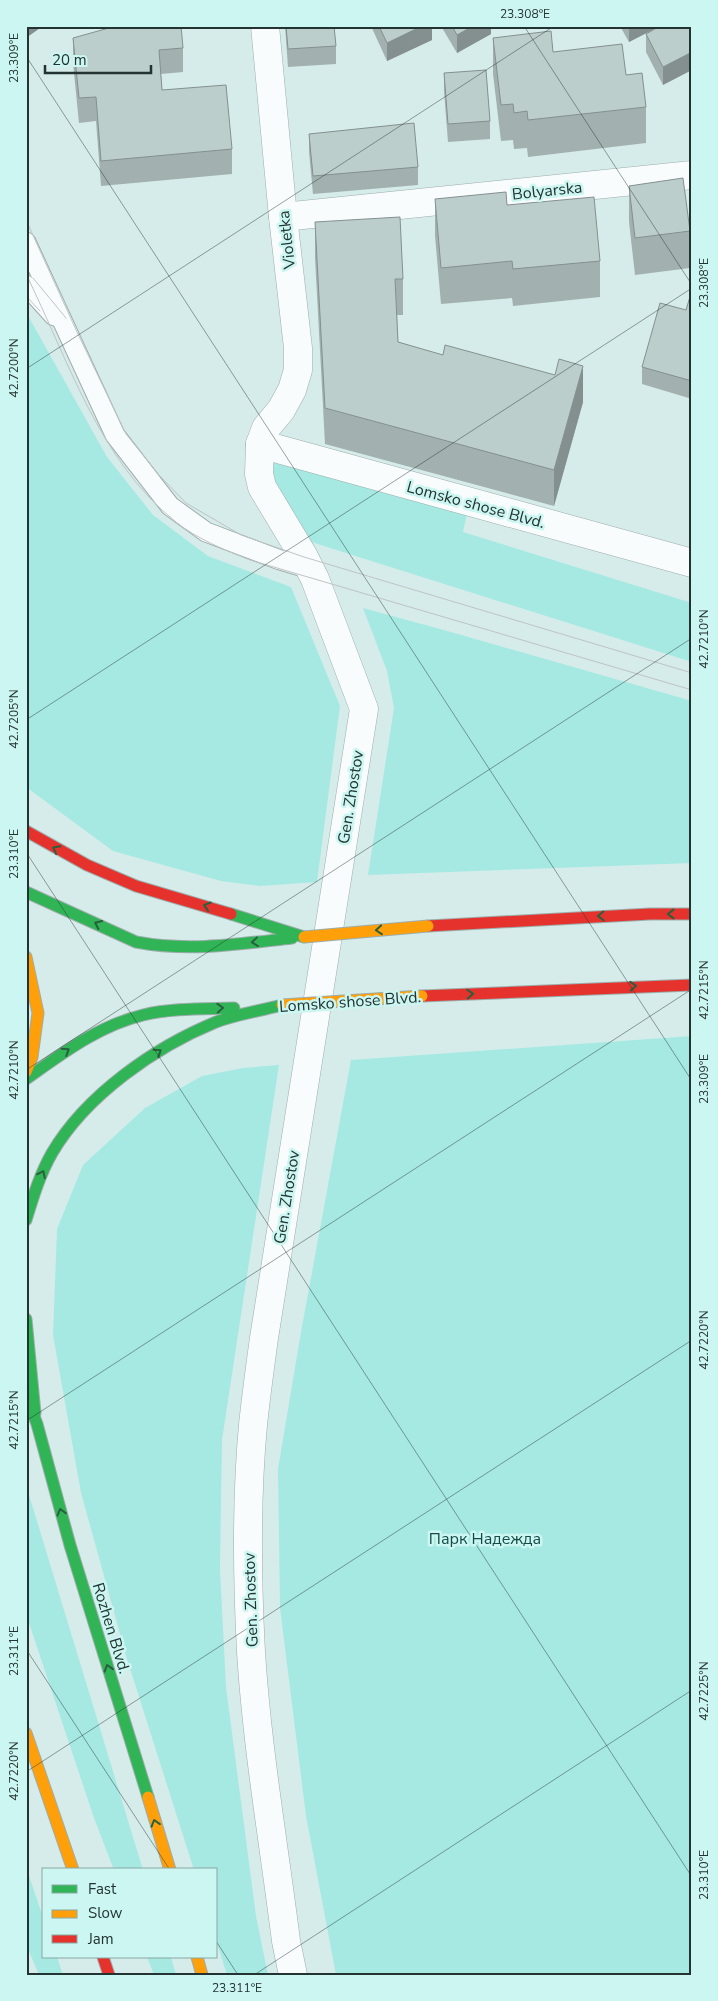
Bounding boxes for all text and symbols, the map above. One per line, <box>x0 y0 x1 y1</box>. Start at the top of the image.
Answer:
text: 23.308°E <box>500 6 550 22</box>
text: 23.309°E <box>6 33 22 83</box>
scale bar <box>45 42 151 74</box>
text: 20 m <box>52 50 87 70</box>
street label: Bolyarska <box>511 176 583 206</box>
street label: Violetka <box>273 210 301 271</box>
text: 23.308°E <box>696 258 712 308</box>
text: 42.7200°N <box>6 338 22 398</box>
street label: Lomsko shose Blvd. <box>404 476 547 534</box>
text: 42.7210°N <box>696 609 712 669</box>
text: 42.7205°N <box>6 689 22 749</box>
street label: Gen. Zhostov <box>333 748 369 846</box>
text: 23.310°E <box>6 829 22 879</box>
one-way arrow <box>53 845 62 855</box>
one-way arrow <box>204 902 212 912</box>
one-way arrow <box>667 909 674 919</box>
one-way arrow <box>597 911 605 922</box>
one-way arrow <box>94 920 103 930</box>
one-way arrow <box>375 924 383 935</box>
one-way arrow <box>251 936 259 947</box>
text: 42.7215°N <box>696 960 712 1020</box>
one-way arrow <box>629 981 637 992</box>
street label: Lomsko shose Blvd. <box>278 986 422 1018</box>
one-way arrow <box>466 988 474 999</box>
one-way arrow <box>216 1003 224 1014</box>
text: 42.7210°N <box>6 1040 22 1100</box>
one-way arrow <box>61 1048 70 1058</box>
one-way arrow <box>152 1049 161 1059</box>
text: 23.309°E <box>696 1054 712 1104</box>
street label: Gen. Zhostov <box>269 1148 305 1246</box>
one-way arrow <box>36 1170 46 1179</box>
text: 42.7220°N <box>696 1310 712 1370</box>
text: 42.7215°N <box>6 1390 22 1450</box>
one-way arrow <box>56 1508 67 1517</box>
park label: Парк Надежда <box>429 1528 541 1550</box>
street label: Gen. Zhostov <box>238 1552 264 1648</box>
street label: Rozhen Blvd. <box>87 1580 135 1676</box>
text: 23.311°E <box>6 1626 22 1676</box>
text: 42.7225°N <box>696 1661 712 1721</box>
one-way arrow <box>103 1664 113 1672</box>
text: 42.7220°N <box>6 1741 22 1801</box>
one-way arrow <box>151 1820 161 1828</box>
text: 23.310°E <box>696 1850 712 1900</box>
legend <box>42 1868 218 1958</box>
text: Fast <box>88 1879 117 1899</box>
text: Slow <box>88 1903 123 1923</box>
text: Jam <box>87 1929 114 1949</box>
text: 23.311°E <box>212 1980 262 1996</box>

